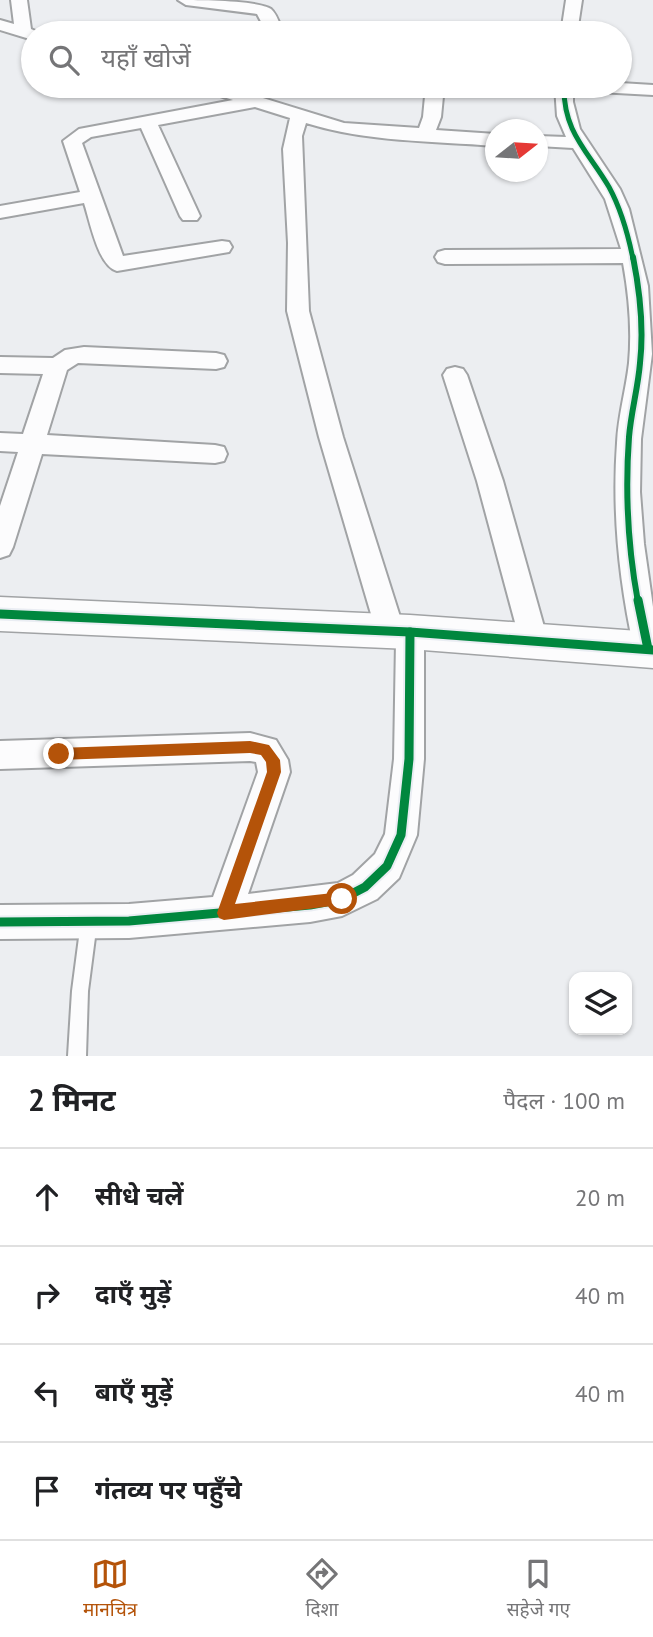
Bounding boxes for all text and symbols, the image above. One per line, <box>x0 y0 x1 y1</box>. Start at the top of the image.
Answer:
search box <box>21 21 632 98</box>
icon: search <box>45 41 83 79</box>
text: यहाँ खोजें <box>101 41 191 74</box>
north arrow <box>485 119 548 182</box>
route end <box>43 738 74 769</box>
route start <box>326 883 357 914</box>
map controls <box>569 972 632 1035</box>
button: layers <box>569 972 632 1035</box>
text: 2 मिनट <box>28 1080 116 1119</box>
text: पैदल · 100 m <box>503 1086 625 1115</box>
icon: ahead <box>28 1178 66 1216</box>
text: सीधे चलें <box>95 1179 184 1212</box>
text: 20 m <box>575 1183 625 1212</box>
icon: right <box>28 1276 66 1314</box>
text: दाएँ मुड़ें <box>95 1277 171 1310</box>
text: 40 m <box>575 1281 625 1310</box>
icon: left <box>28 1374 66 1412</box>
text: बाएँ मुड़ें <box>95 1375 173 1408</box>
text: 40 m <box>575 1379 625 1408</box>
icon: arrive <box>28 1472 66 1510</box>
text: गंतव्य पर पहुँचे <box>95 1473 242 1506</box>
tab: मानचित्र <box>83 1555 137 1624</box>
tab: दिशा <box>303 1555 341 1624</box>
tab: सहेजे गए <box>507 1555 570 1624</box>

